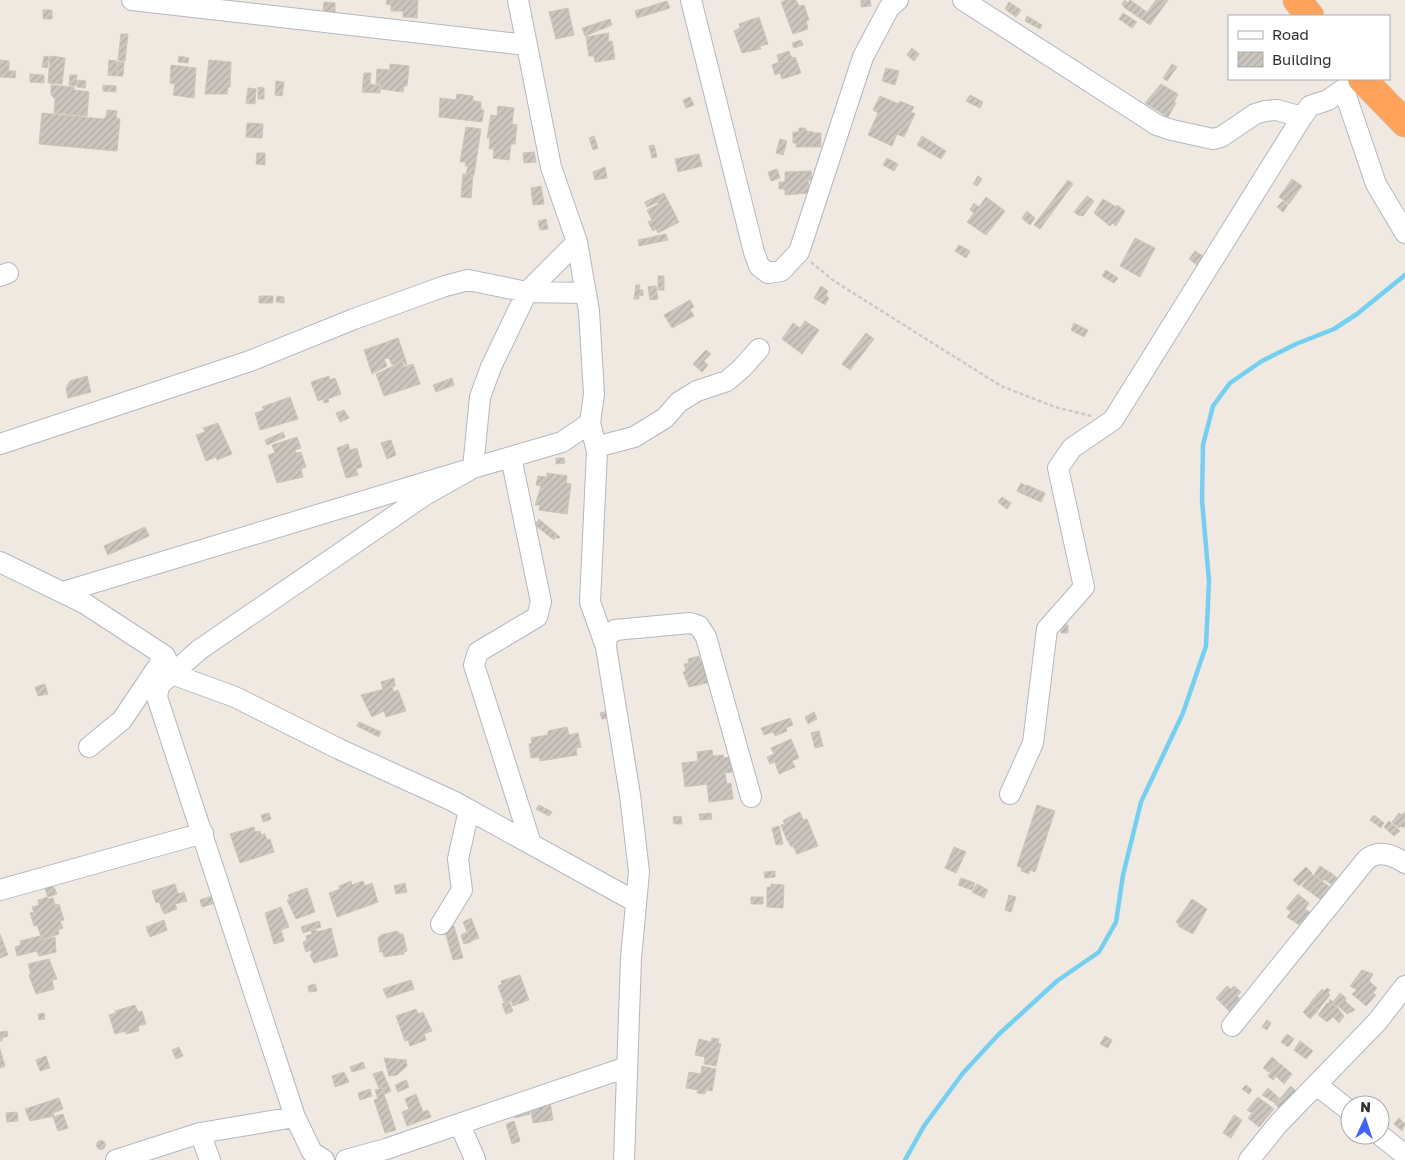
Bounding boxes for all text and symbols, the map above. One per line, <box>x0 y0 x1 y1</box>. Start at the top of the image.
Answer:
legend <box>1228 15 1390 80</box>
text: Road <box>1272 25 1309 43</box>
text: Building <box>1272 50 1332 68</box>
north arrow <box>1340 1095 1390 1145</box>
text: N <box>1360 1098 1371 1115</box>

